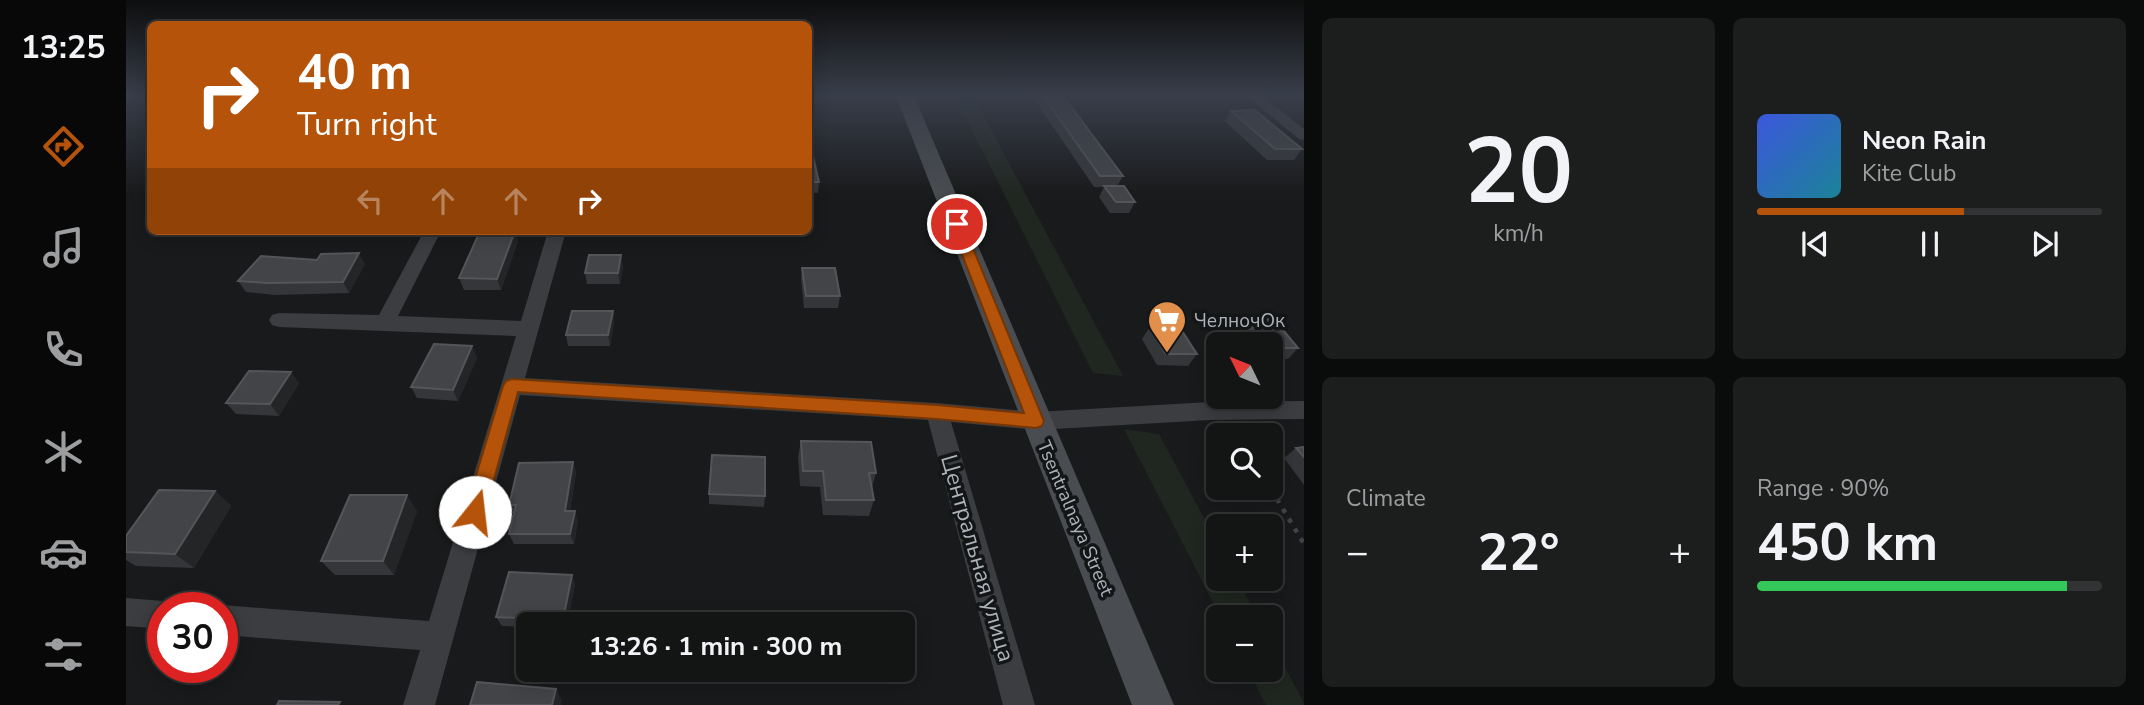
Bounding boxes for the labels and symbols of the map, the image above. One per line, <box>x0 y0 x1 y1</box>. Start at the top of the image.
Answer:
pin <box>927 194 987 254</box>
supermarket icon: ЧелночОк <box>1146 299 1188 354</box>
place label: ЧелночОк <box>1194 308 1285 334</box>
north arrow <box>1206 332 1283 410</box>
street label: Tsentralnaya Street <box>1031 437 1120 600</box>
street label: Центральная улица <box>933 451 1022 665</box>
position arrow <box>438 475 512 549</box>
speed limit sign: 30 <box>147 592 238 683</box>

